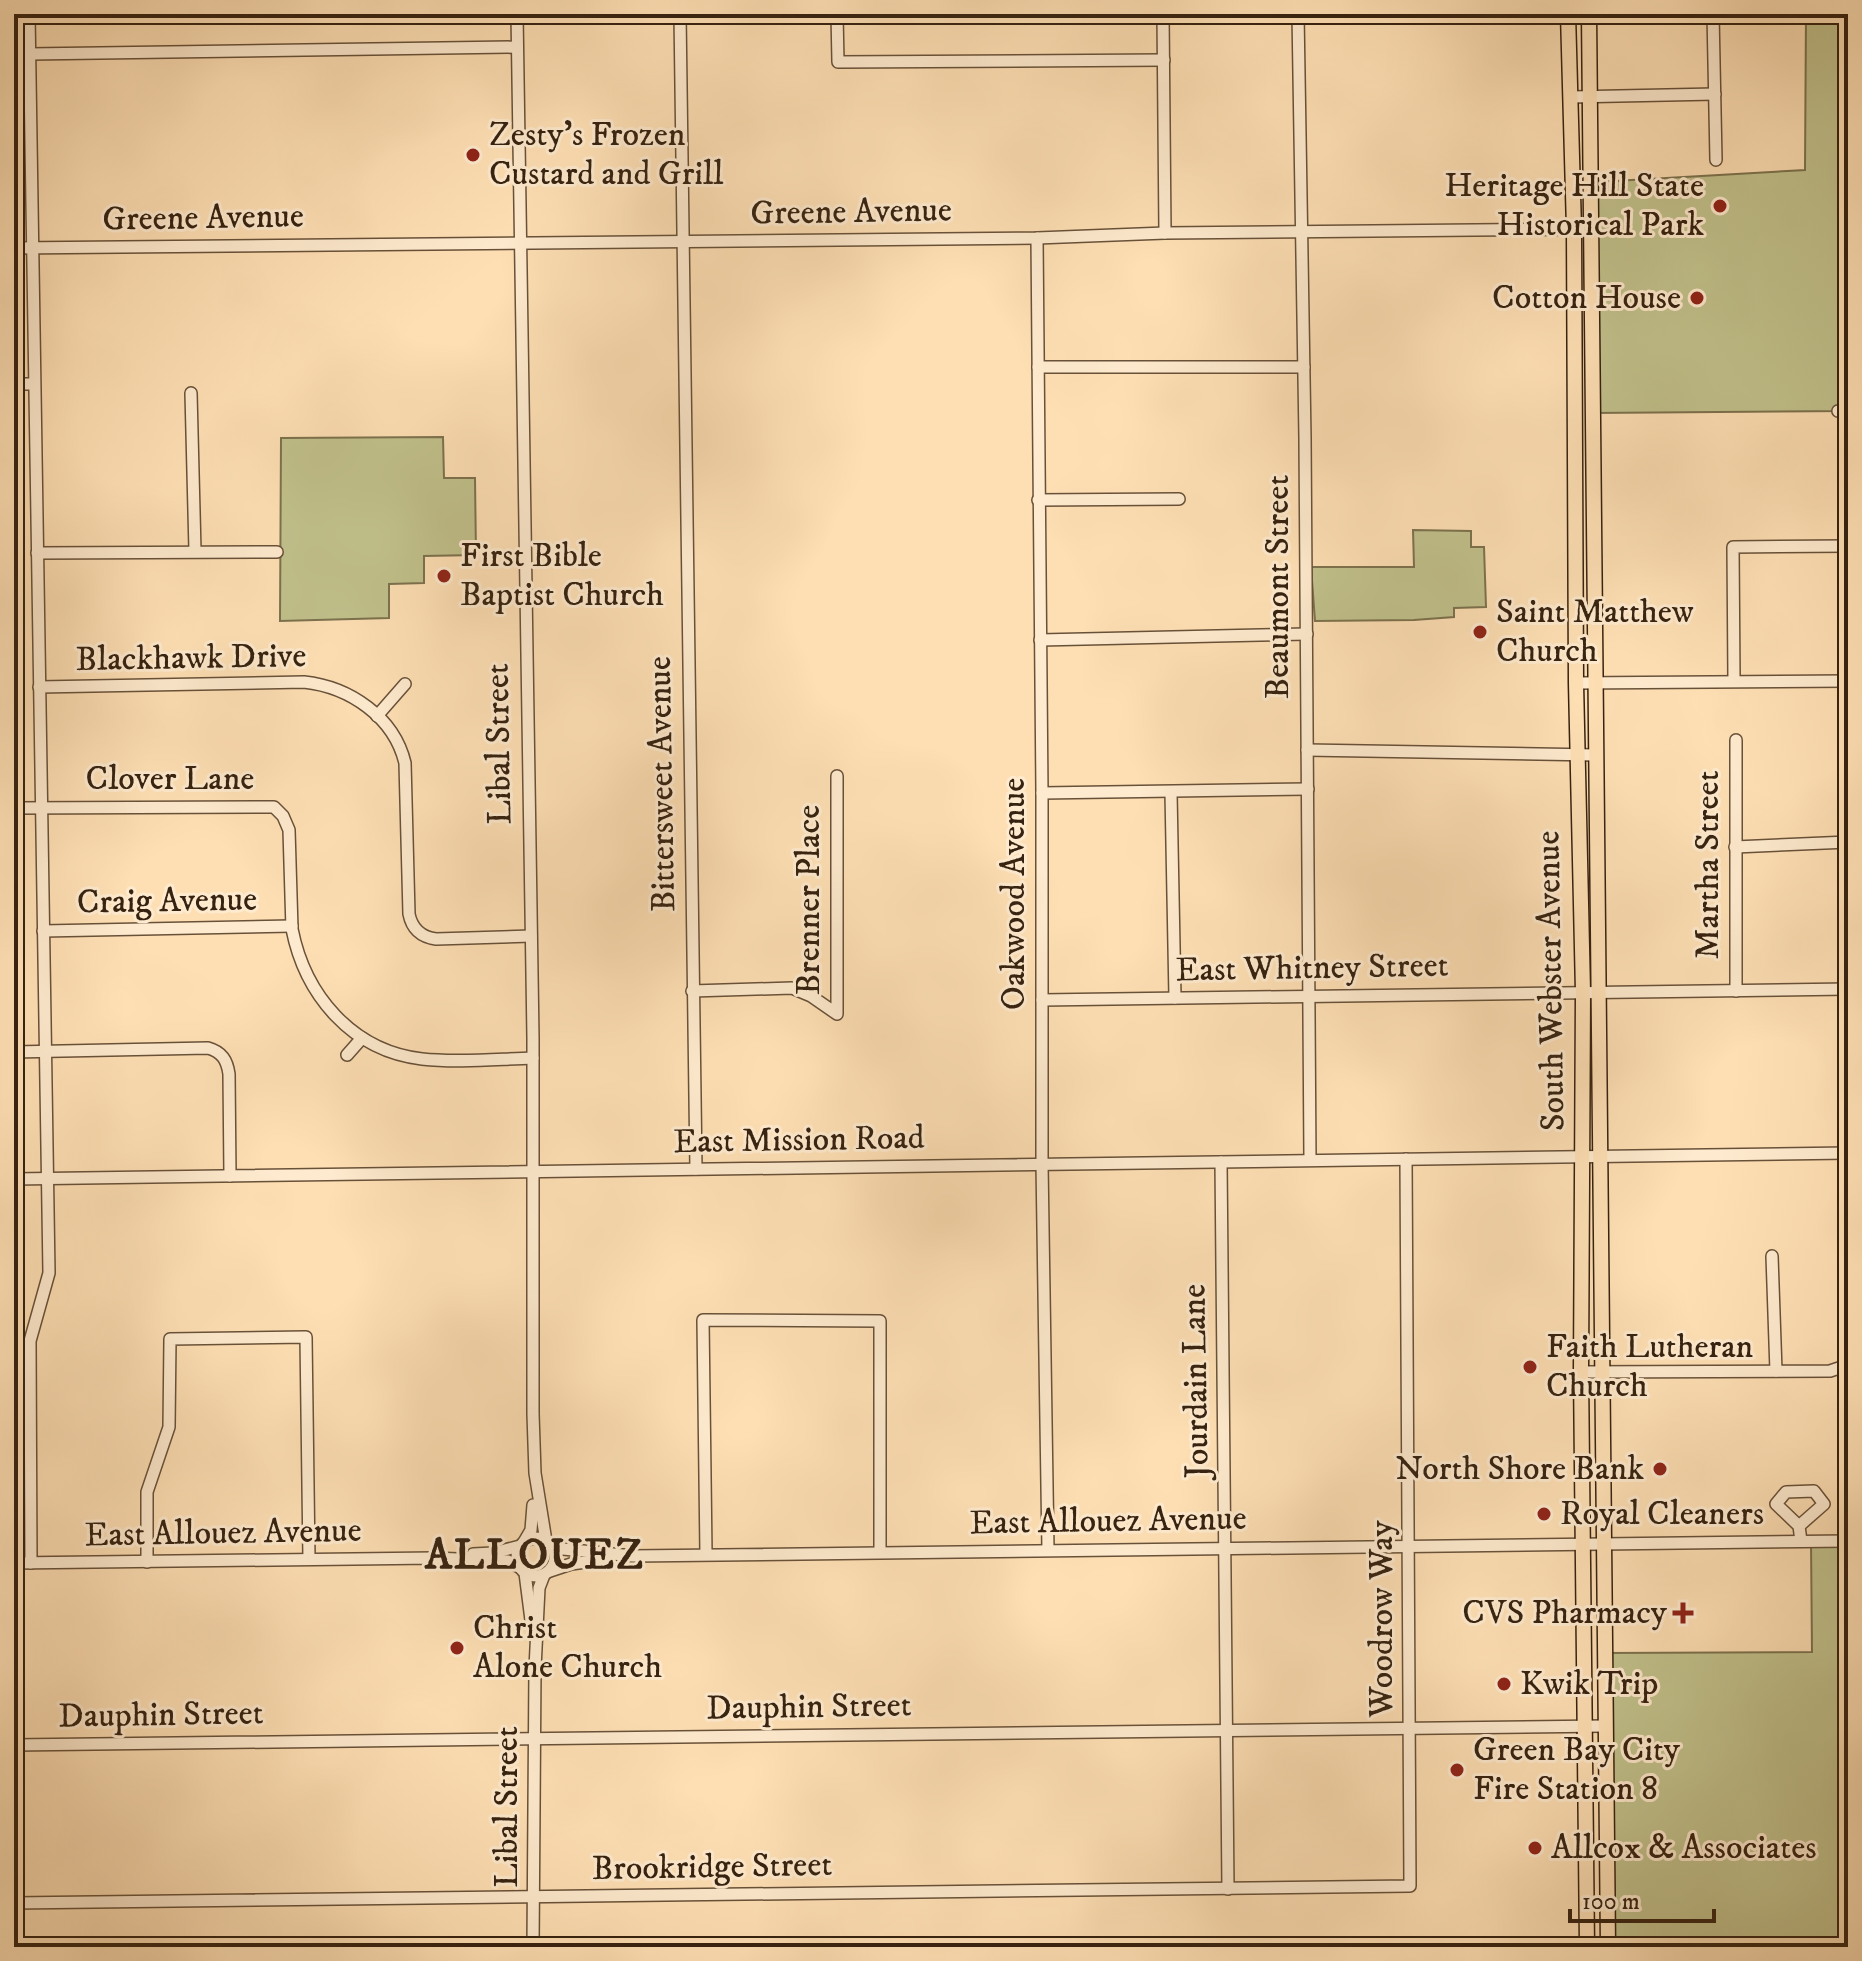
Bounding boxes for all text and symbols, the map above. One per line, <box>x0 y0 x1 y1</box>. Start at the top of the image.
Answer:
place label: Zesty's Frozen Custard and Grill <box>489 114 724 195</box>
marker: Zesty's Frozen Custard and Grill <box>464 146 482 164</box>
place label: Heritage Hill State Historical Park <box>1444 165 1704 246</box>
street label: Greene Avenue <box>750 189 952 235</box>
street label: Greene Avenue <box>102 195 304 241</box>
marker: Heritage Hill State Historical Park <box>1711 197 1729 215</box>
place label: Cotton House <box>1492 277 1681 319</box>
marker: Cotton House <box>1688 289 1706 307</box>
street label: Beaumont Street <box>1257 475 1299 699</box>
place label: First Bible Baptist Church <box>460 535 664 616</box>
marker: First Bible Baptist Church <box>435 567 453 585</box>
place label: Saint Matthew Church <box>1496 591 1694 672</box>
marker: Saint Matthew Church <box>1471 623 1489 641</box>
street label: Blackhawk Drive <box>75 635 307 681</box>
street label: Bittersweet Avenue <box>639 656 685 912</box>
street label: Libal Street <box>477 663 521 825</box>
street label: Clover Lane <box>86 758 254 800</box>
street label: Martha Street <box>1687 770 1729 960</box>
street label: Oakwood Avenue <box>993 778 1035 1010</box>
street label: Brenner Place <box>788 805 830 995</box>
street label: South Webster Avenue <box>1527 830 1575 1132</box>
street label: Craig Avenue <box>77 878 257 924</box>
street label: East Whitney Street <box>1175 945 1449 991</box>
street label: East Mission Road <box>673 1117 925 1163</box>
street label: Jourdain Lane <box>1173 1283 1219 1481</box>
place label: Faith Lutheran Church <box>1546 1326 1754 1407</box>
marker: Faith Lutheran Church <box>1521 1358 1539 1376</box>
place label: North Shore Bank <box>1395 1448 1644 1490</box>
marker: North Shore Bank <box>1651 1460 1669 1478</box>
place label: Royal Cleaners <box>1560 1493 1764 1535</box>
street label: East Allouez Avenue <box>969 1498 1247 1544</box>
marker: Royal Cleaners <box>1535 1505 1553 1523</box>
street label: East Allouez Avenue <box>84 1510 362 1556</box>
street label: Woodrow Way <box>1361 1520 1403 1719</box>
district label: ALLOUEZ <box>424 1530 645 1582</box>
place label: CVS Pharmacy <box>1462 1592 1668 1634</box>
marker: CVS Pharmacy <box>1674 1604 1692 1622</box>
place label: Christ Alone Church <box>473 1607 662 1688</box>
marker: Christ Alone Church <box>448 1639 466 1657</box>
place label: Kwik Trip <box>1520 1663 1658 1705</box>
marker: Kwik Trip <box>1495 1675 1513 1693</box>
street label: Dauphin Street <box>706 1684 912 1730</box>
street label: Dauphin Street <box>58 1692 264 1738</box>
street label: Libal Street <box>486 1726 528 1888</box>
place label: Green Bay City Fire Station 8 <box>1473 1729 1681 1810</box>
marker: Green Bay City Fire Station 8 <box>1448 1761 1466 1779</box>
place label: Allcox & Associates <box>1551 1827 1817 1869</box>
marker: Allcox & Associates <box>1526 1839 1544 1857</box>
street label: Brookridge Street <box>591 1844 833 1890</box>
scale bar <box>1570 1873 1714 1923</box>
text: 100 m <box>1582 1887 1640 1917</box>

